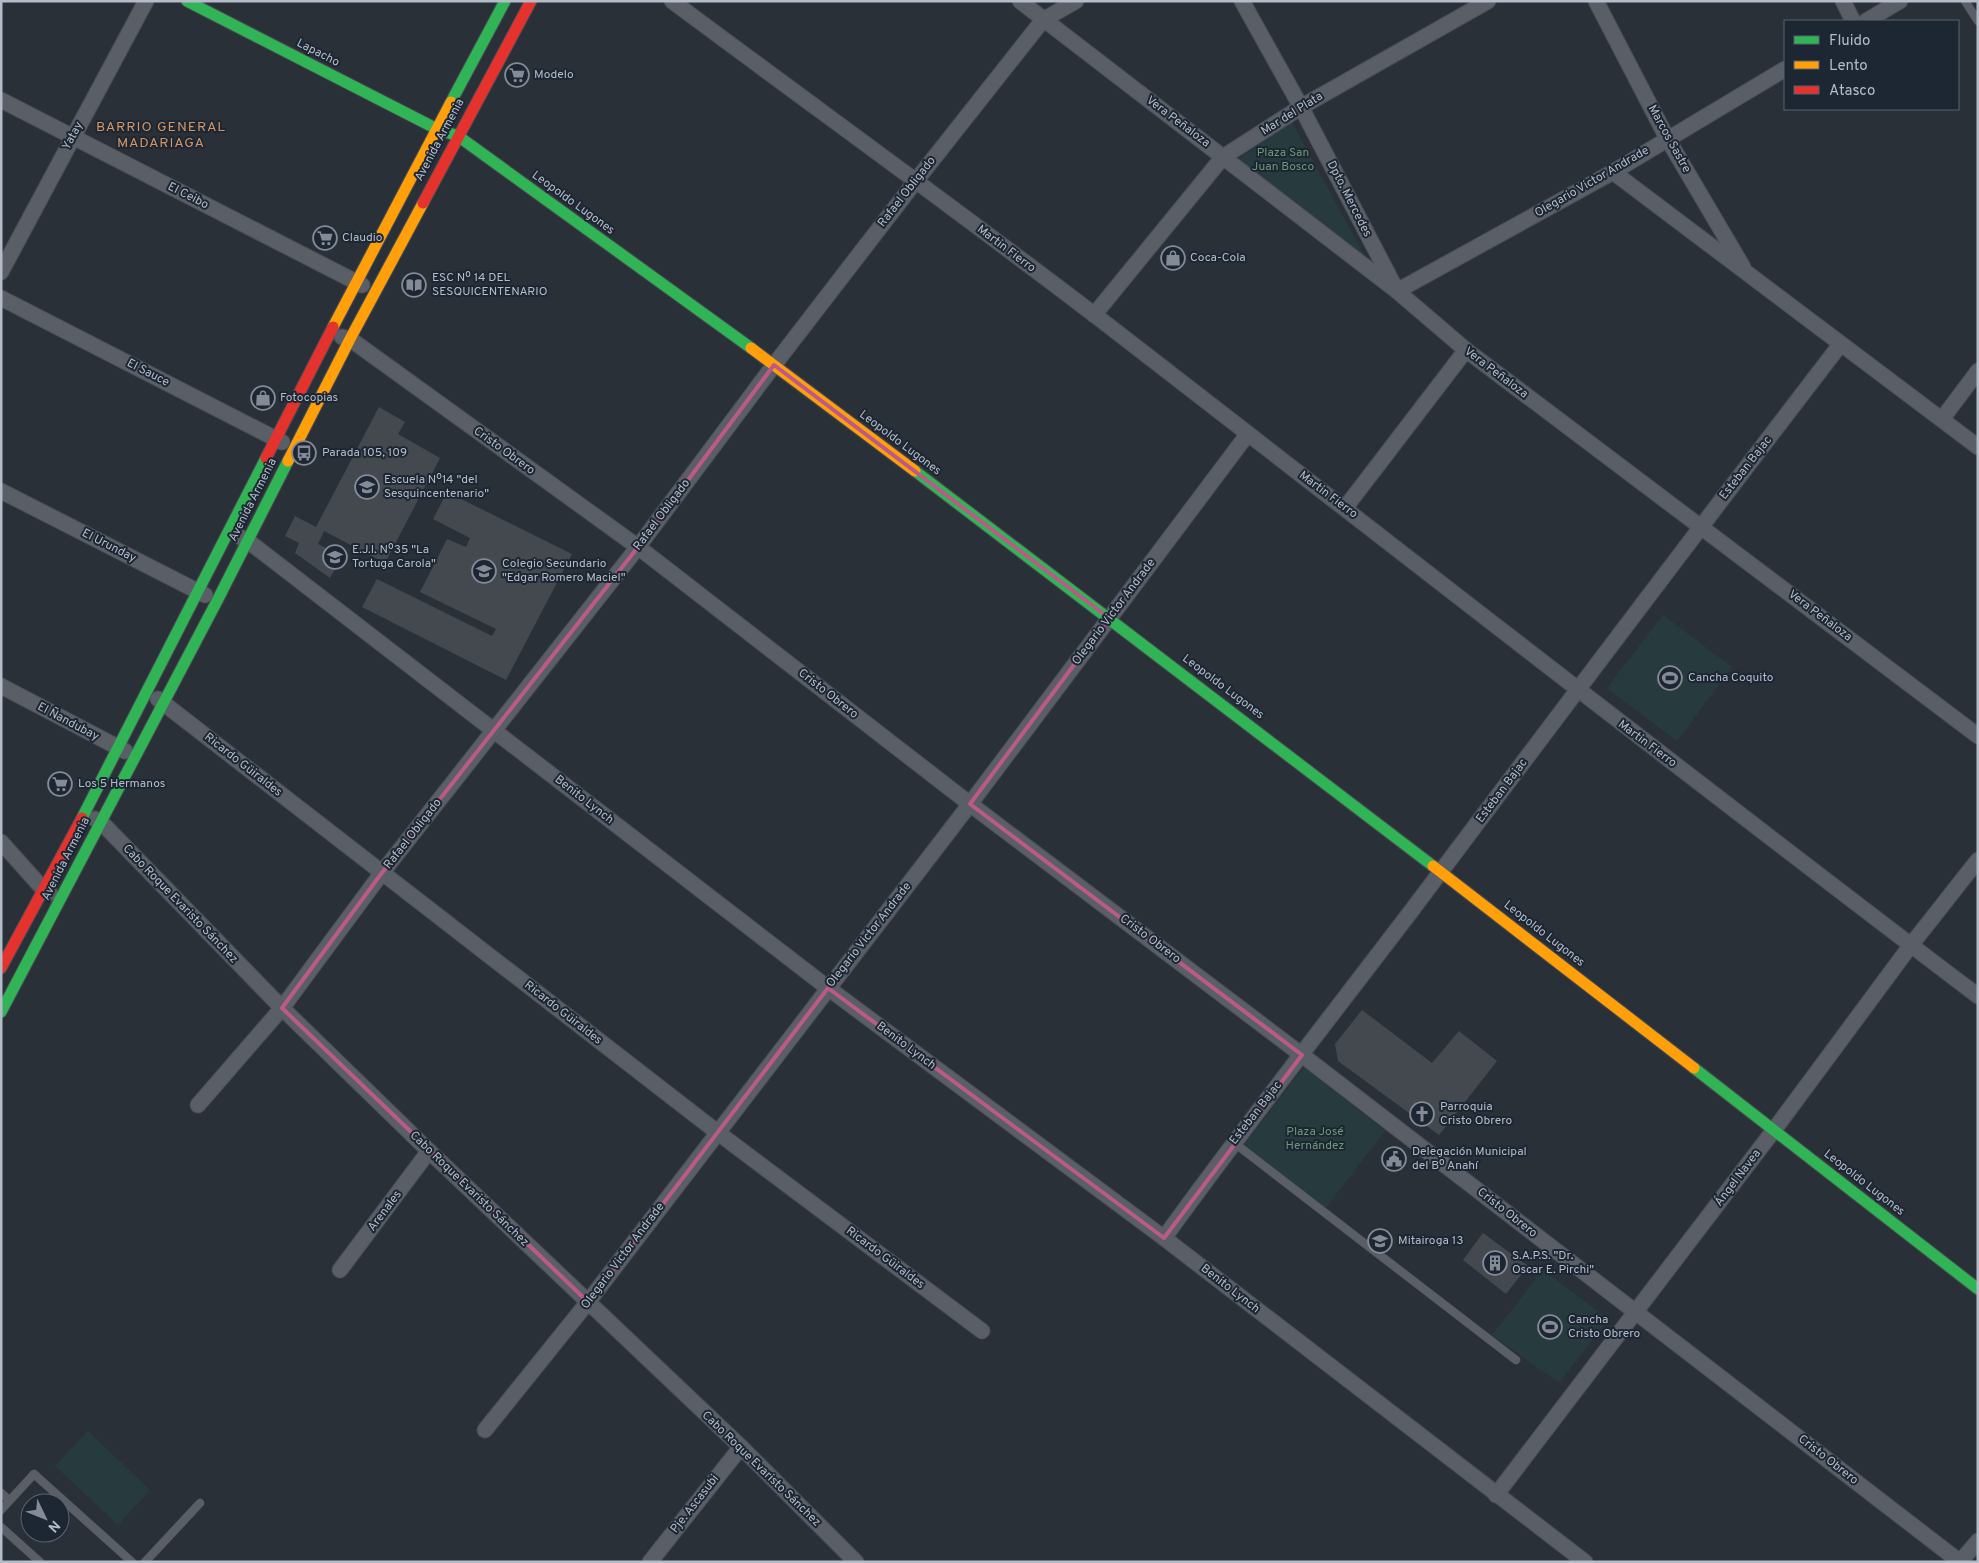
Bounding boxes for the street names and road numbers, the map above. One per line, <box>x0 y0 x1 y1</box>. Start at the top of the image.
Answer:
street label: Lapacho <box>294 35 343 71</box>
street label: Mar del Plata <box>1258 89 1326 139</box>
street label: Vera Peñaloza <box>1143 93 1213 151</box>
street label: Avenida Armenia <box>412 96 468 184</box>
street label: Marcos Sastre <box>1644 102 1694 176</box>
street label: Yatay <box>59 119 87 153</box>
street label: Olegario Victor Andrade <box>1532 143 1652 221</box>
street label: Rafael Obligado <box>874 153 940 231</box>
street label: Dpto. Mercedes <box>1323 158 1375 240</box>
street label: Leopoldo Lugones <box>528 168 618 238</box>
street label: El Ceibo <box>165 179 212 213</box>
street label: Martin Fierro <box>973 222 1039 277</box>
street label: Vera Peñaloza <box>1461 344 1531 402</box>
street label: El Sauce <box>124 355 172 391</box>
street label: Leopoldo Lugones <box>856 407 944 479</box>
street label: Cristo Obrero <box>470 423 538 479</box>
street label: Esteban Bajac <box>1716 433 1776 503</box>
street label: Avenida Armenia <box>225 456 281 544</box>
street label: Martin Fierro <box>1295 468 1361 523</box>
street label: Rafael Obligado <box>630 476 694 554</box>
street label: El Urunday <box>79 525 139 567</box>
street label: Olegario Victor Andrade <box>1069 556 1159 668</box>
street label: Vera Peñaloza <box>1785 587 1855 645</box>
street label: Leopoldo Lugones <box>1179 651 1267 723</box>
street label: Cristo Obrero <box>795 665 862 723</box>
street label: El Ñandubay <box>34 699 102 745</box>
street label: Martin Fierro <box>1614 717 1680 772</box>
street label: Ricardo Güiraldes <box>201 730 285 800</box>
street label: Esteban Bajac <box>1473 756 1531 826</box>
street label: Benito Lynch <box>551 772 617 828</box>
street label: Rafael Obligado <box>380 795 446 873</box>
street label: Avenida Armenia <box>38 815 94 903</box>
street label: Cabo Roque Evaristo Sánchez <box>119 841 241 967</box>
street label: Olegario Victor Andrade <box>823 879 915 991</box>
street label: Leopoldo Lugones <box>1500 897 1588 971</box>
street label: Cristo Obrero <box>1116 911 1184 967</box>
street label: Ricardo Güiraldes <box>521 978 605 1048</box>
street label: Benito Lynch <box>873 1018 939 1074</box>
street label: Esteban Bajac <box>1226 1078 1286 1148</box>
street label: Cabo Roque Evaristo Sánchez <box>406 1128 532 1250</box>
street label: Ángel Navea <box>1711 1146 1765 1210</box>
street label: Leopoldo Lugones <box>1820 1146 1908 1220</box>
street label: Cristo Obrero <box>1474 1184 1541 1242</box>
street label: Arenales <box>364 1187 406 1235</box>
street label: Olegario Victor Andrade <box>578 1200 668 1312</box>
street label: Ricardo Güiraldes <box>842 1223 928 1293</box>
street label: Benito Lynch <box>1197 1261 1263 1317</box>
street label: Cabo Roque Evaristo Sánchez <box>698 1408 824 1530</box>
street label: Cristo Obrero <box>1795 1431 1862 1489</box>
street label: Pje. Ascasubi <box>667 1472 723 1536</box>

